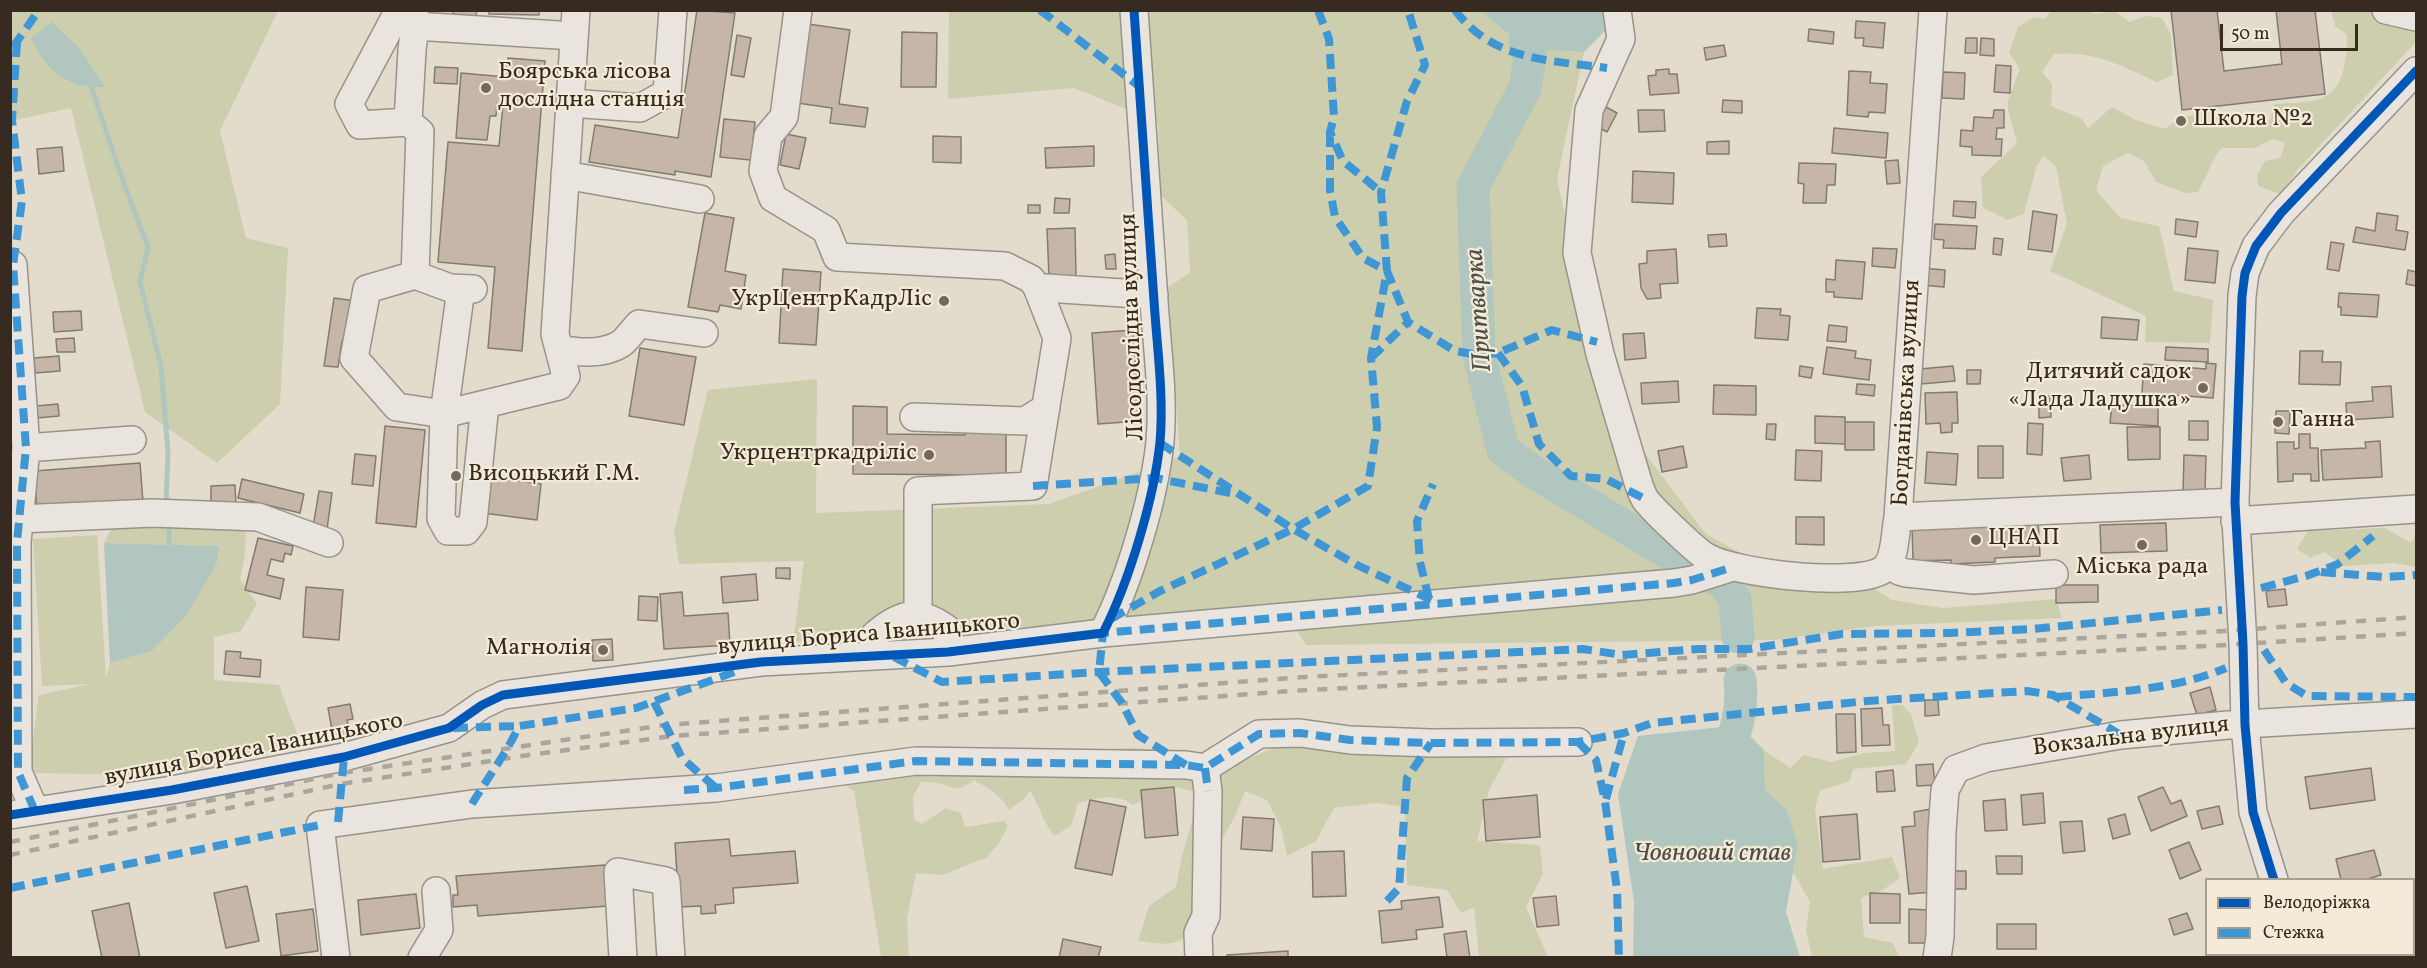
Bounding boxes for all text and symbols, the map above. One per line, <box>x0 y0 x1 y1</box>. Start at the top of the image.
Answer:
scale bar <box>2223 12 2361 50</box>
text: 50 m <box>2231 22 2270 47</box>
place label: Боярська лісова дослідна станція <box>498 60 684 116</box>
marker: Боярська лісова дослідна станція <box>479 81 493 95</box>
place label: Школа №2 <box>2193 107 2313 135</box>
marker: Школа №2 <box>2174 114 2188 128</box>
street label: Лісодослідна вулиця <box>1116 213 1152 441</box>
water label: Притварка <box>1461 247 1501 373</box>
street label: Богданівська вулиця <box>1888 279 1928 507</box>
place label: УкрЦентрКадрЛіс <box>731 287 932 315</box>
marker: УкрЦентрКадрЛіс <box>937 294 951 308</box>
place label: Дитячий садок «Лада Ладушка» <box>2009 360 2191 416</box>
marker: Дитячий садок «Лада Ладушка» <box>2196 381 2210 395</box>
place label: Ганна <box>2290 408 2355 436</box>
marker: Ганна <box>2271 415 2285 429</box>
place label: Укрцентркадріліс <box>720 441 917 469</box>
marker: Укрцентркадріліс <box>922 448 936 462</box>
place label: Висоцький Г.М. <box>468 462 640 490</box>
marker: Висоцький Г.М. <box>449 469 463 483</box>
place label: ЦНАП <box>1988 526 2060 554</box>
marker: ЦНАП <box>1969 533 1983 547</box>
marker: Міська рада <box>2135 538 2149 552</box>
place label: Міська рада <box>2076 555 2208 583</box>
street label: вулиця Бориса Іваницького <box>717 608 1021 664</box>
place label: Магнолія <box>486 636 591 664</box>
marker: Магнолія <box>596 643 610 657</box>
street label: вулиця Бориса Іваницького <box>102 708 406 794</box>
street label: Вокзальна вулиця <box>2031 712 2231 764</box>
water label: Човновий став <box>1633 839 1791 871</box>
legend <box>2205 878 2415 956</box>
text: Велодоріжка <box>2263 891 2371 916</box>
text: Стежка <box>2263 921 2325 946</box>

